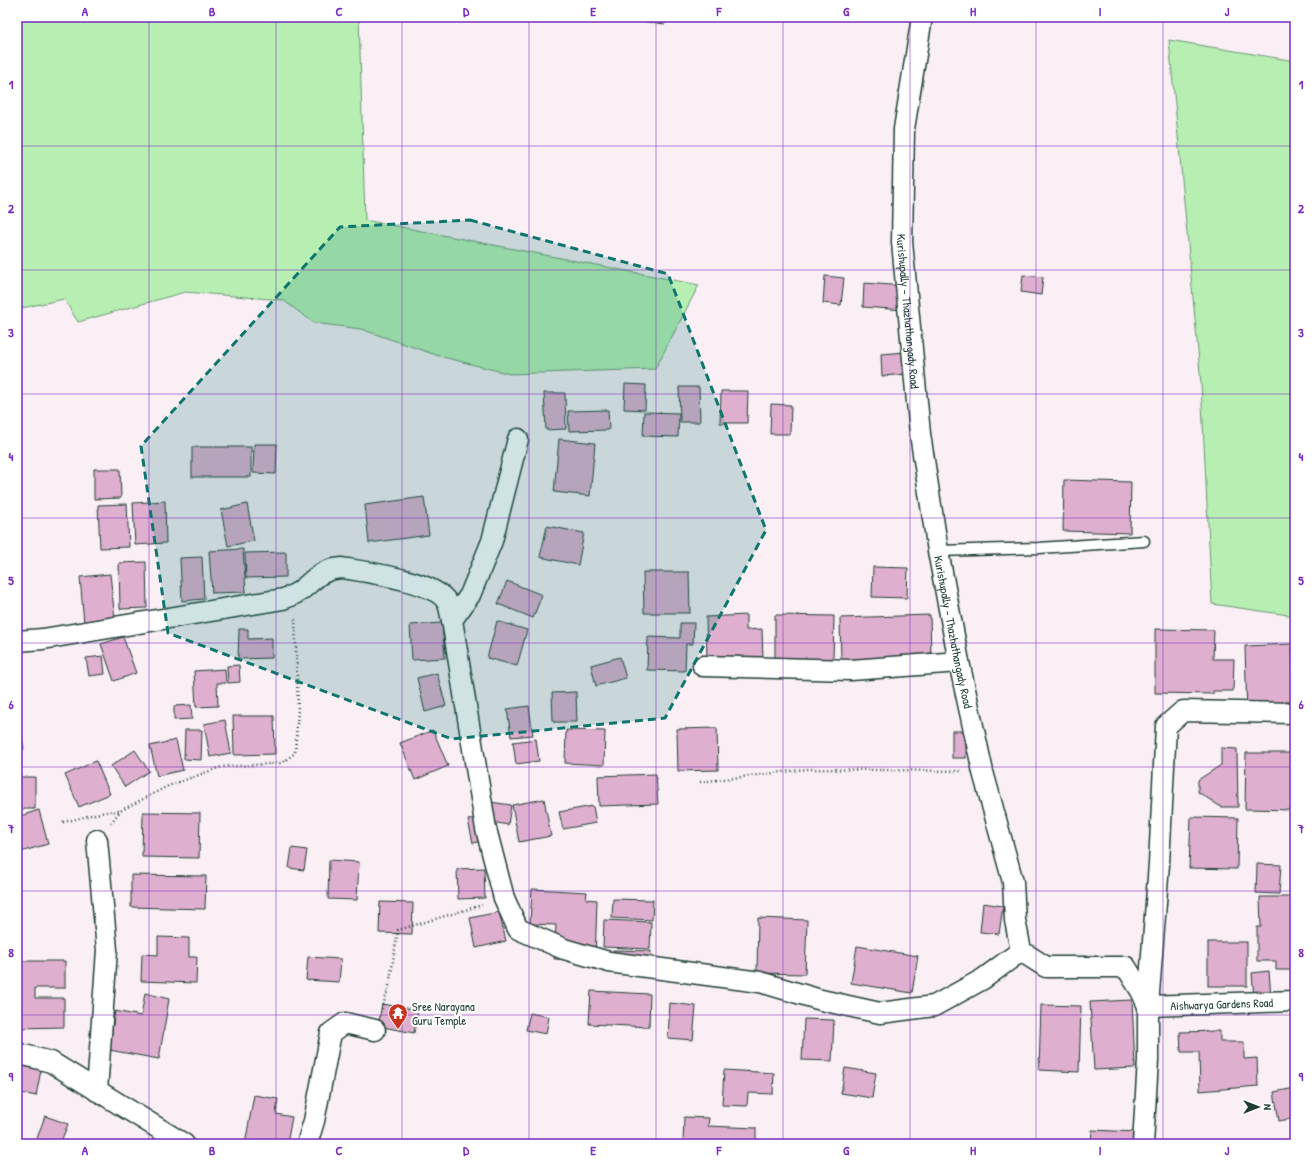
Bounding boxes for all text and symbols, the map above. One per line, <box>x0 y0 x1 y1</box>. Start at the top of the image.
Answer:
text: A <box>82 2 89 20</box>
text: B <box>209 2 216 20</box>
text: C <box>335 2 343 20</box>
text: D <box>463 2 470 20</box>
text: E <box>590 2 596 20</box>
text: F <box>716 2 723 20</box>
text: G <box>843 2 850 20</box>
text: H <box>970 2 976 20</box>
text: I <box>1098 2 1102 20</box>
text: J <box>1225 2 1230 20</box>
text: 1 <box>9 75 14 93</box>
text: 1 <box>1299 75 1304 93</box>
text: 2 <box>8 199 15 217</box>
text: 2 <box>1298 199 1305 217</box>
street label: Kurishupally - Thazhathangady Road <box>893 234 924 390</box>
text: 3 <box>8 323 14 341</box>
text: 3 <box>1298 323 1304 341</box>
text: 4 <box>9 447 14 465</box>
text: 4 <box>1299 447 1304 465</box>
street label: Kurishupally - Thazhathangady Road <box>931 554 977 710</box>
text: 5 <box>8 571 14 589</box>
text: 5 <box>1298 571 1304 589</box>
text: 6 <box>8 695 14 713</box>
text: 6 <box>1298 695 1304 713</box>
text: 7 <box>7 819 15 837</box>
text: 7 <box>1297 819 1305 837</box>
text: 8 <box>8 943 14 961</box>
text: 8 <box>1298 943 1304 961</box>
street label: Aishwarya Gardens Road <box>1170 993 1274 1014</box>
place label: Sree Narayana Guru Temple <box>412 998 475 1029</box>
temple icon: Sree Narayana Guru Temple <box>387 1002 409 1030</box>
text: 9 <box>9 1067 14 1085</box>
text: 9 <box>1299 1067 1304 1085</box>
north arrow <box>1238 1087 1278 1127</box>
text: N <box>1261 1104 1275 1110</box>
text: A <box>82 1141 89 1159</box>
text: B <box>209 1141 216 1159</box>
text: C <box>335 1141 343 1159</box>
text: D <box>463 1141 470 1159</box>
text: E <box>590 1141 596 1159</box>
text: F <box>716 1141 723 1159</box>
text: G <box>843 1141 850 1159</box>
text: H <box>970 1141 976 1159</box>
text: I <box>1098 1141 1102 1159</box>
text: J <box>1225 1141 1230 1159</box>

